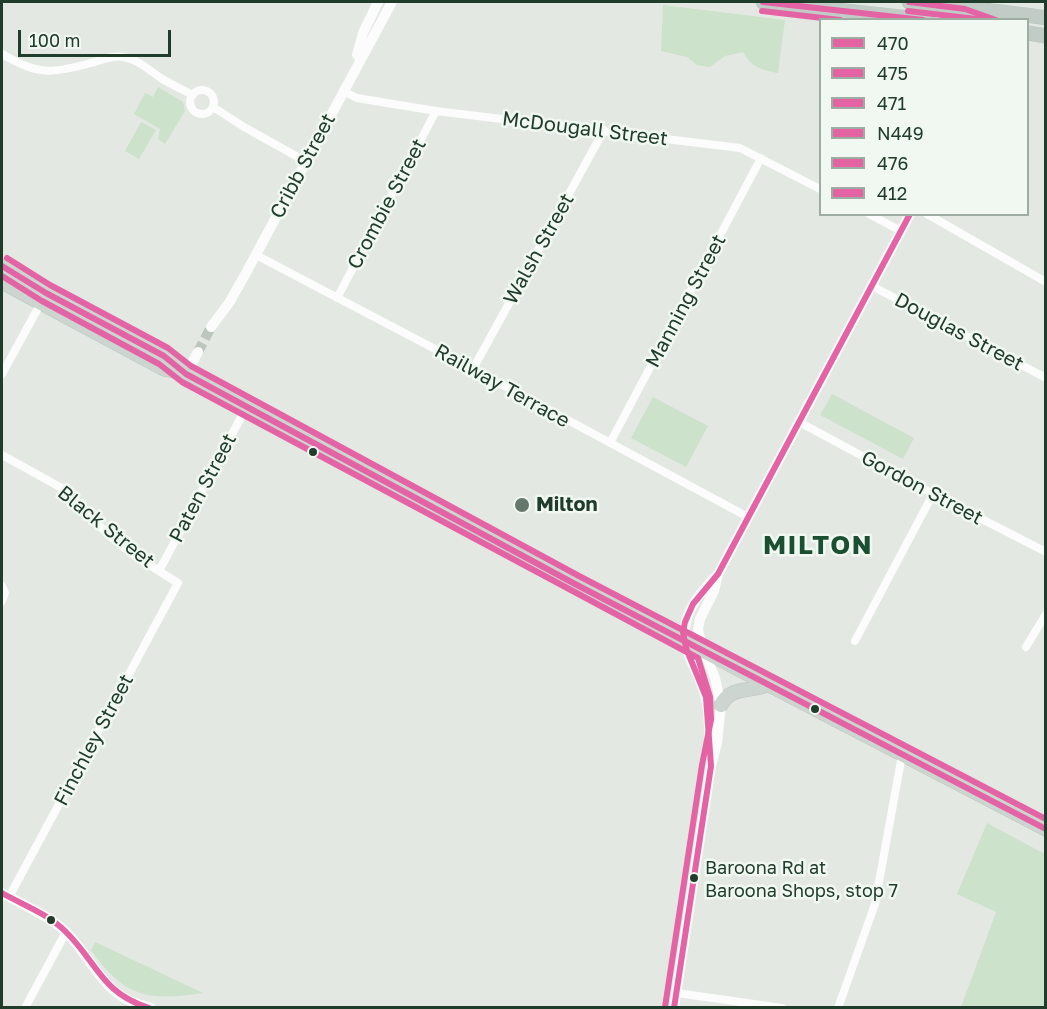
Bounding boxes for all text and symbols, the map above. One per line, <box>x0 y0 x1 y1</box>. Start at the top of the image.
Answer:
scale bar <box>21 18 174 56</box>
legend <box>819 18 1029 216</box>
text: 100 m <box>29 29 80 51</box>
text: 470 <box>877 32 909 54</box>
text: 475 <box>877 62 908 84</box>
text: 471 <box>877 92 906 114</box>
street label: McDougall Street <box>501 107 669 151</box>
street label: Cribb Street <box>265 109 341 223</box>
text: N449 <box>877 122 924 144</box>
street label: Crombie Street <box>343 135 431 273</box>
text: 476 <box>877 152 908 174</box>
text: 412 <box>877 182 907 204</box>
street label: Walsh Street <box>499 189 579 309</box>
street label: Manning Street <box>641 230 731 372</box>
street label: Douglas Street <box>890 288 1028 376</box>
street label: Railway Terrace <box>430 339 574 433</box>
street label: Paten Street <box>164 429 242 547</box>
unlabelled marker <box>307 446 319 458</box>
street label: Gordon Street <box>857 446 987 530</box>
street label: Black Street <box>53 481 159 573</box>
place label: Milton <box>536 493 598 517</box>
marker: Milton <box>513 496 531 514</box>
district label: MILTON <box>763 530 873 562</box>
street label: Finchley Street <box>49 670 139 810</box>
unlabelled marker <box>809 703 821 715</box>
place label: Baroona Rd at Baroona Shops, stop 7 <box>705 857 898 900</box>
marker: Baroona Rd at Baroona Shops, stop 7 <box>688 872 700 884</box>
unlabelled marker <box>45 914 57 926</box>

